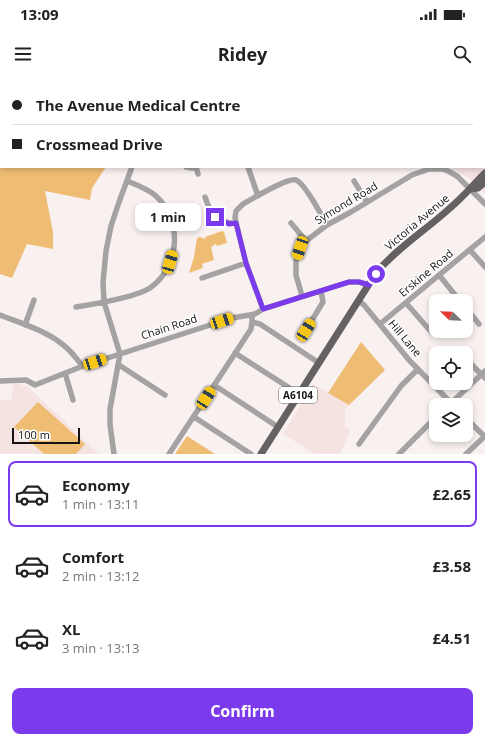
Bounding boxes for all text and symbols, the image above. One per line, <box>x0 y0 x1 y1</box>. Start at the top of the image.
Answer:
text: 13:09 <box>20 4 59 24</box>
text: Ridey <box>218 42 267 66</box>
icon: menu <box>12 43 34 65</box>
icon: search <box>451 43 473 65</box>
text: The Avenue Medical Centre <box>36 95 240 115</box>
text: Crossmead Drive <box>36 134 163 154</box>
street label: Symond Road <box>311 178 380 227</box>
street label: Victoria Avenue <box>381 190 452 253</box>
callout: 1 min <box>135 203 201 231</box>
text: 1 min <box>150 208 186 226</box>
route end <box>206 208 224 226</box>
car <box>291 235 309 261</box>
street label: Erskine Road <box>395 246 456 300</box>
car <box>161 249 179 275</box>
route start <box>367 265 385 283</box>
north arrow <box>429 294 473 338</box>
map controls <box>429 294 473 442</box>
street label: Chain Road <box>139 310 199 343</box>
car <box>209 312 235 330</box>
street label: Hill Lane <box>385 316 425 359</box>
car <box>295 317 317 343</box>
button: locate <box>429 346 473 390</box>
car <box>82 353 108 371</box>
car <box>194 385 218 411</box>
road number: A6104 <box>279 387 317 403</box>
button: layers <box>429 398 473 442</box>
scale bar <box>12 426 80 445</box>
text: 100 m <box>18 427 50 442</box>
text: Economy <box>62 475 130 495</box>
icon: car <box>14 476 50 512</box>
text: £2.65 <box>432 484 471 504</box>
text: 1 min · 13:11 <box>62 495 139 513</box>
text: Comfort <box>62 547 124 567</box>
icon: car <box>14 548 50 584</box>
text: £3.58 <box>432 556 471 576</box>
text: 2 min · 13:12 <box>62 567 139 585</box>
text: XL <box>62 619 80 639</box>
icon: car <box>14 620 50 656</box>
text: £4.51 <box>432 628 471 648</box>
text: 3 min · 13:13 <box>62 639 139 657</box>
button: Confirm <box>12 688 473 734</box>

